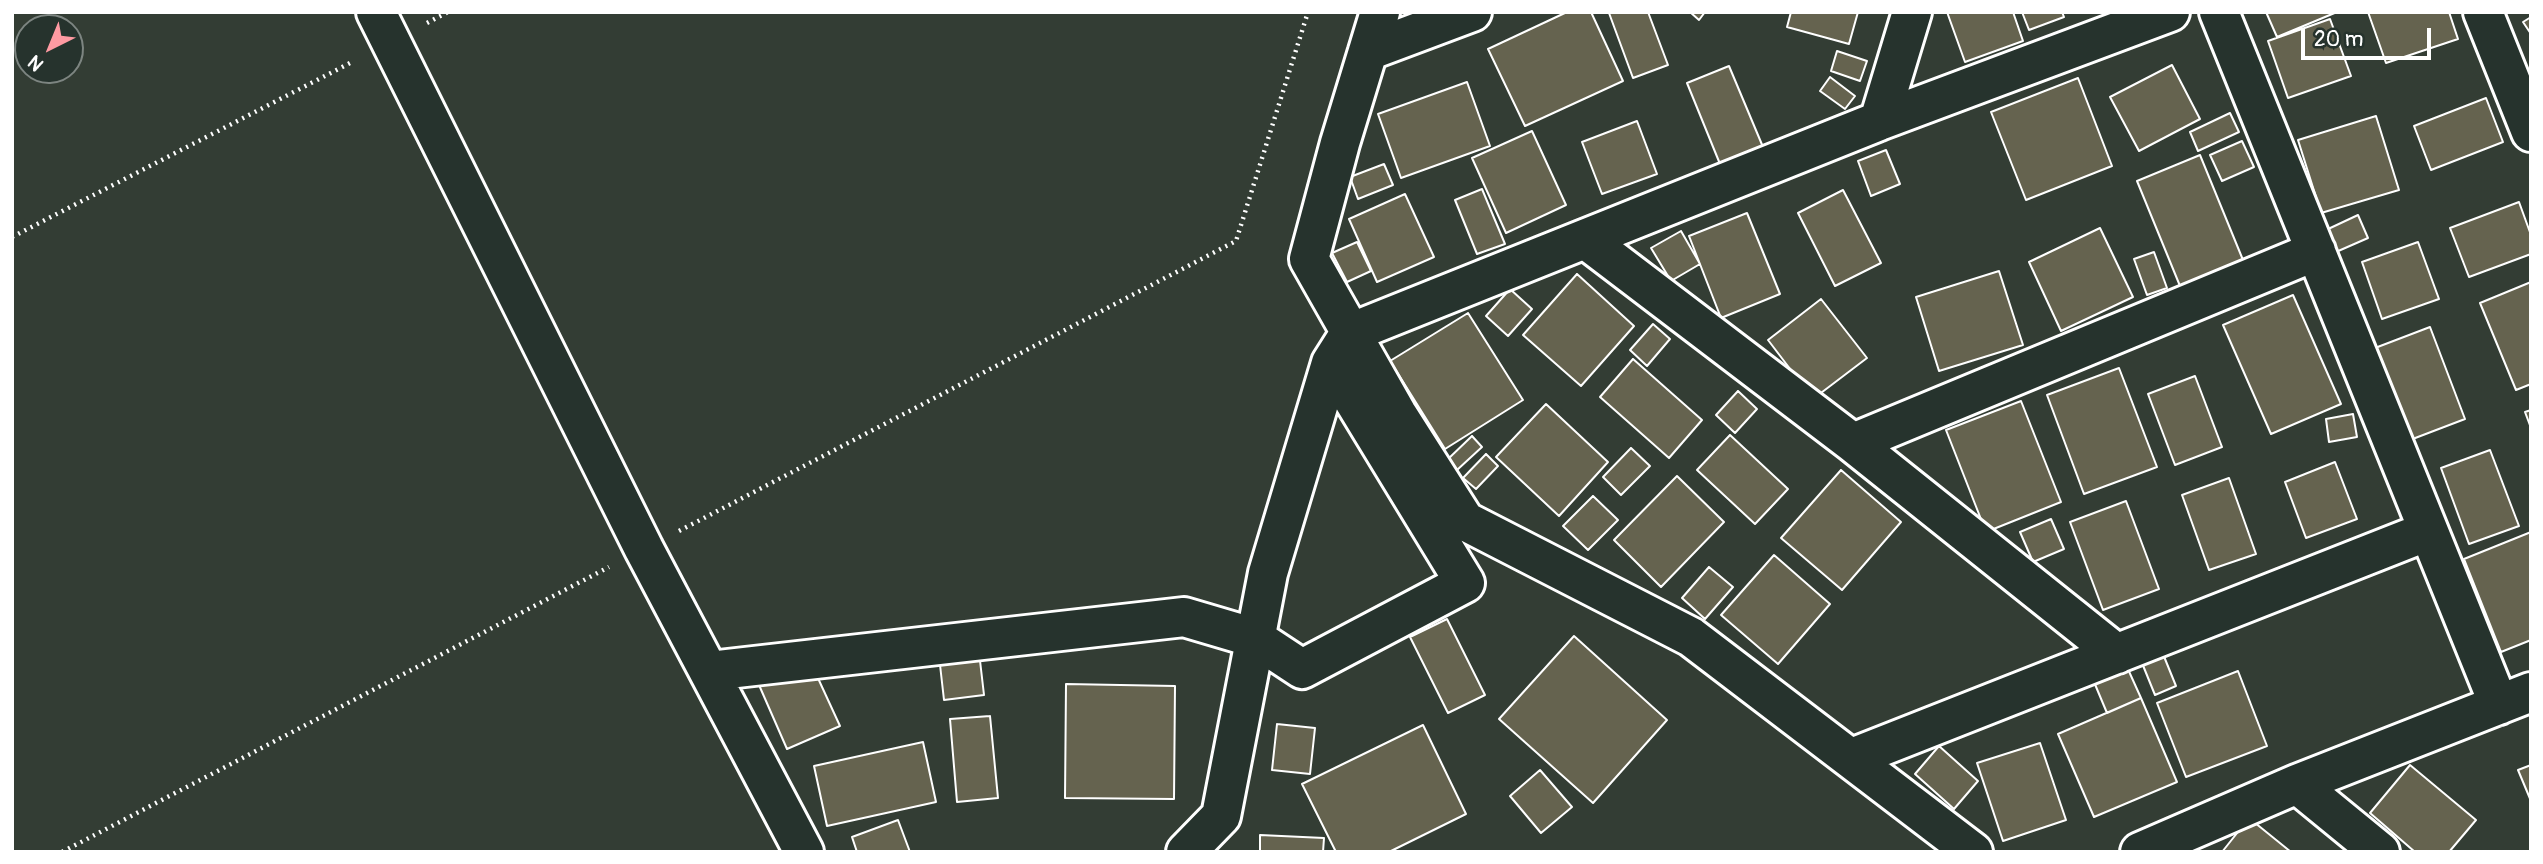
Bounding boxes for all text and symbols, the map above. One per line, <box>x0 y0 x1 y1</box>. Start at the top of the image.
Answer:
north arrow <box>14 14 84 84</box>
scale bar <box>2305 14 2434 58</box>
text: 20 m <box>2314 26 2363 53</box>
text: N <box>23 50 49 76</box>

